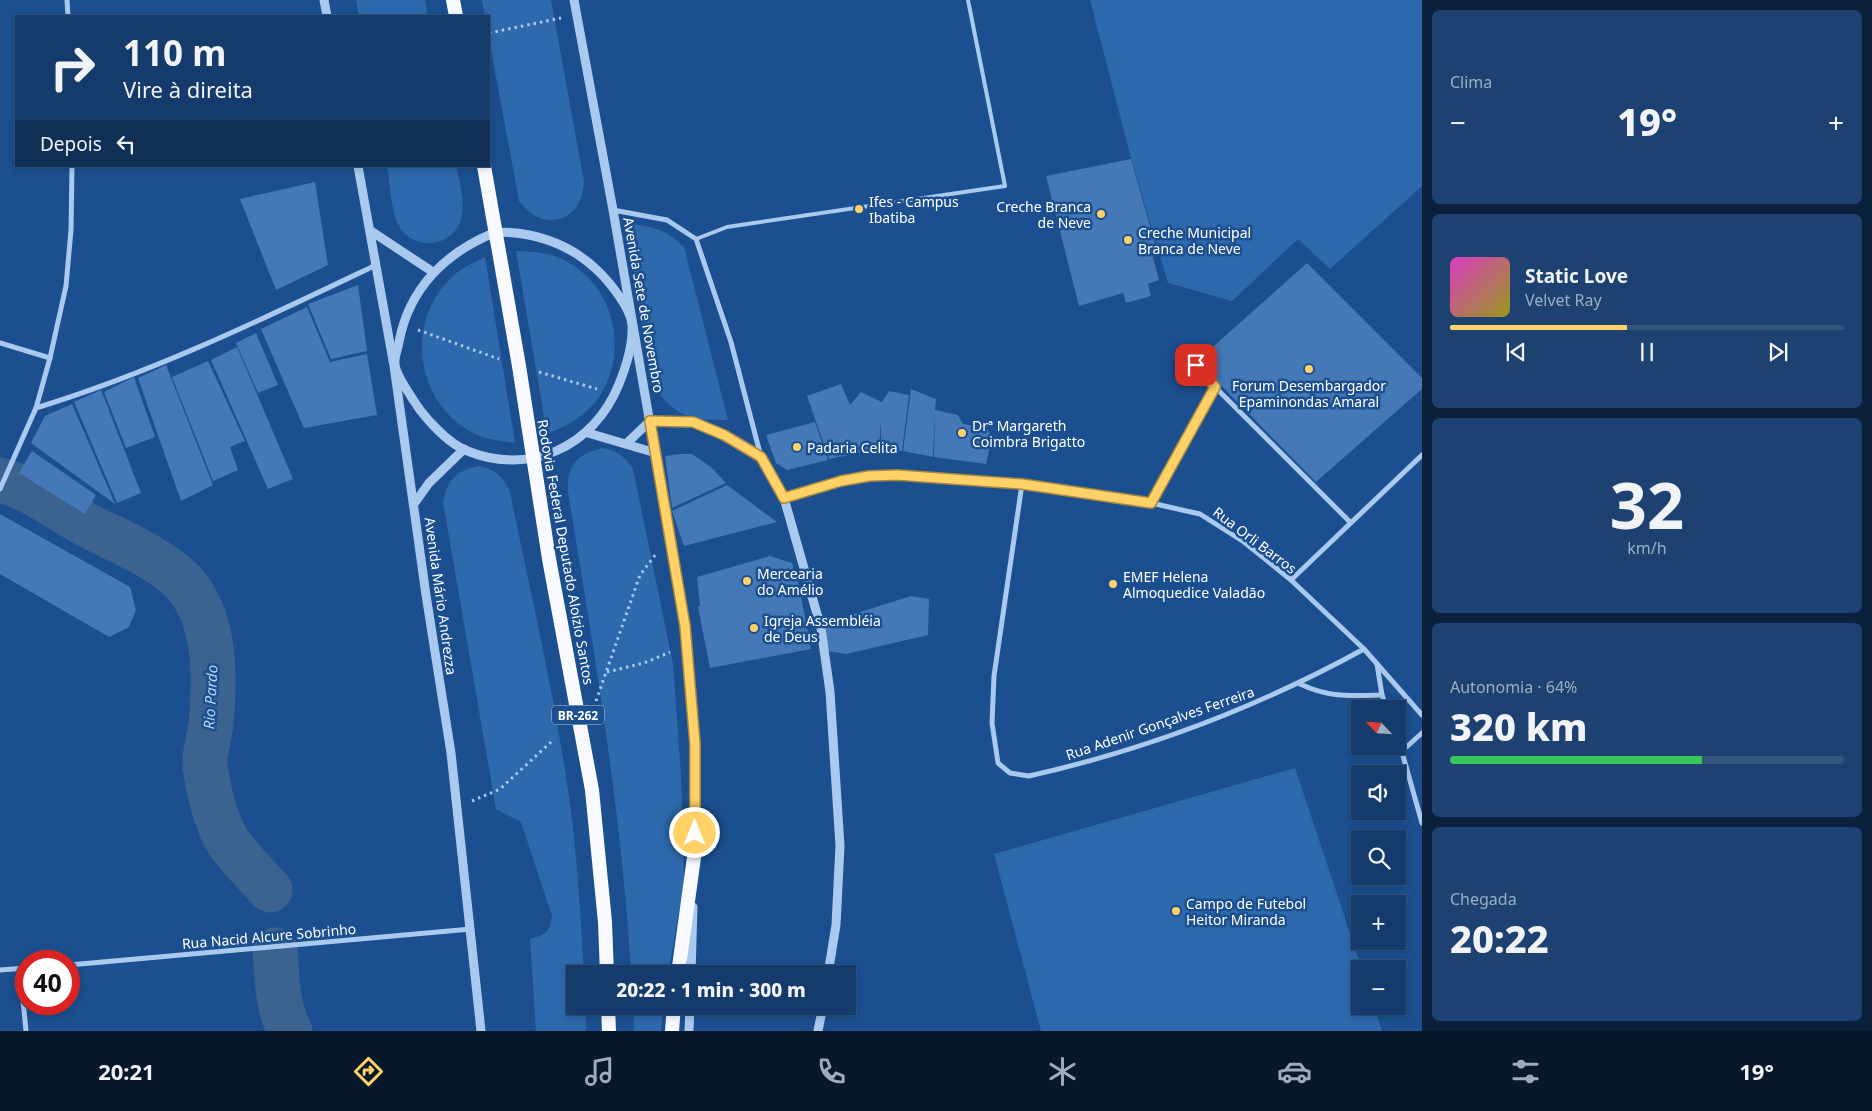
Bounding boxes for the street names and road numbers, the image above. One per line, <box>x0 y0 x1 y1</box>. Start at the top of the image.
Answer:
street label: Avenida Sete de Novembro <box>619 216 669 394</box>
street label: Rodovia Federal Deputado Aloízio Santos <box>533 418 599 686</box>
street label: Rua Orli Barros <box>1209 502 1301 578</box>
street label: Avenida Mário Andrezza <box>421 516 461 676</box>
street label: Rua Adenir Gonçalves Ferreira <box>1063 682 1257 764</box>
road number: BR-262 <box>552 706 604 724</box>
street label: Rua Nacid Alcure Sobrinho <box>181 919 357 953</box>

